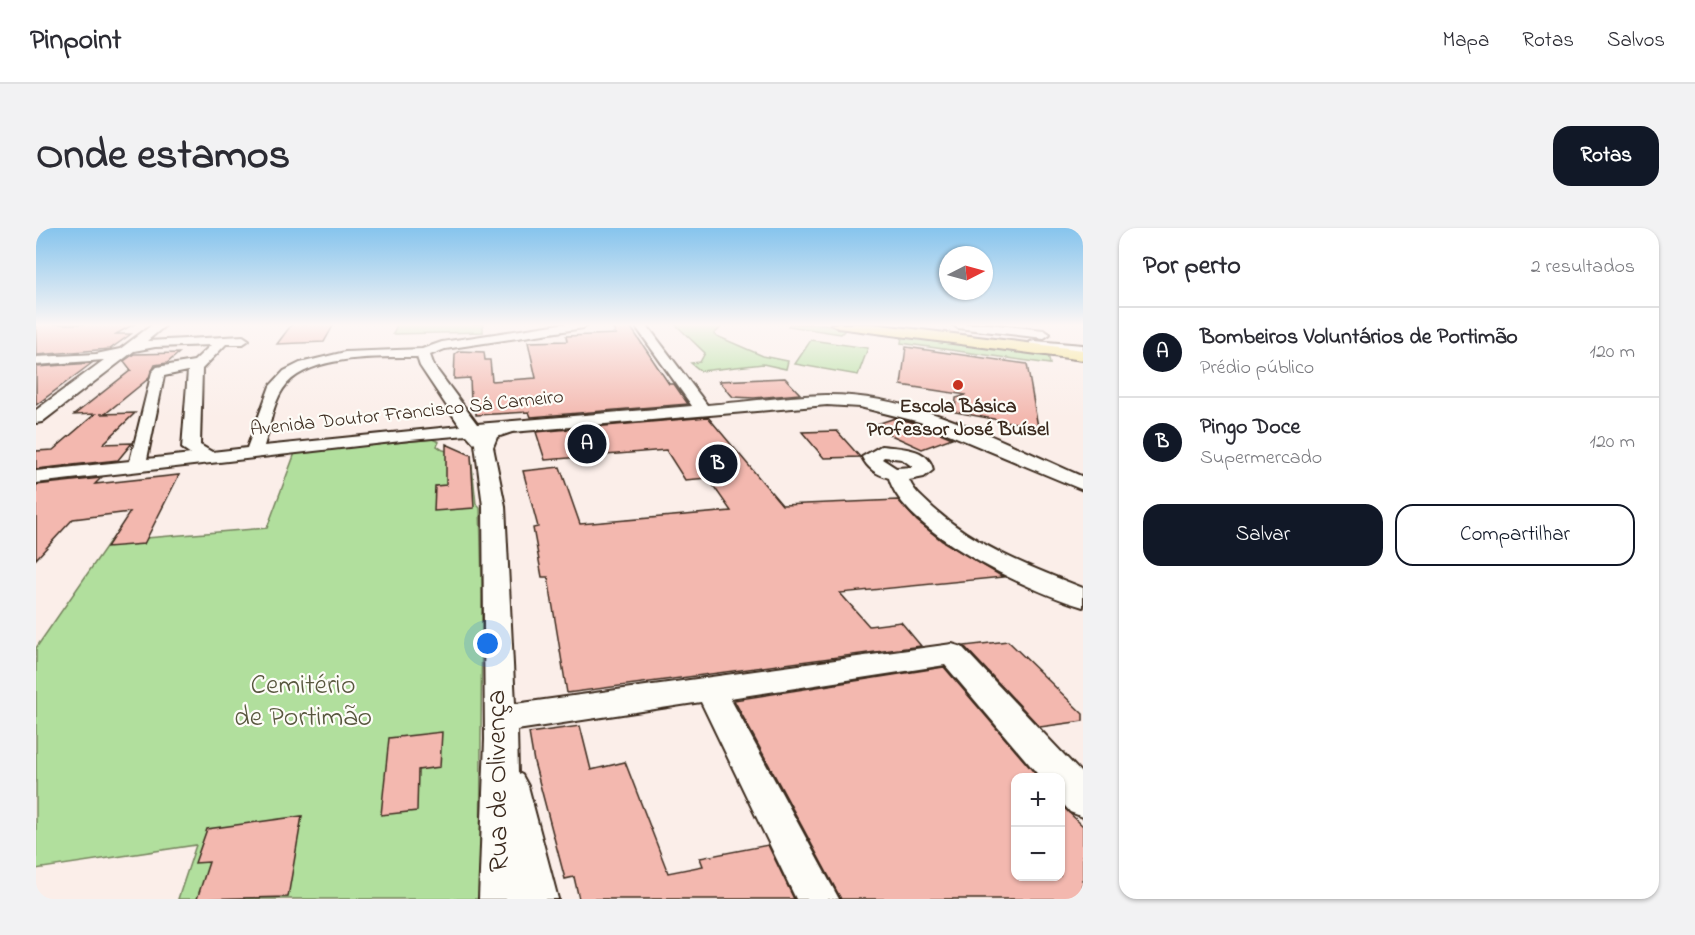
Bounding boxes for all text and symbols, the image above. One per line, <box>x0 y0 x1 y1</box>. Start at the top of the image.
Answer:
text: Pinpoint <box>30 21 121 62</box>
text: Mapa <box>1442 26 1489 56</box>
text: Rotas <box>1522 26 1574 56</box>
text: Salvos <box>1607 26 1665 56</box>
text: Onde estamos <box>36 126 290 187</box>
button: Rotas <box>1553 126 1659 186</box>
north arrow <box>939 246 993 300</box>
text: Por perto <box>1143 248 1241 286</box>
text: 2 resultados <box>1531 253 1635 282</box>
text: Bombeiros Voluntários de Portimão <box>1200 322 1518 354</box>
text: A <box>1156 338 1169 367</box>
text: 120 m <box>1590 338 1635 367</box>
text: Prédio público <box>1200 354 1314 383</box>
marker: Escola Básica Professor José Buísel <box>951 378 965 392</box>
street label: Avenida Doutor Francisco Sá Carneiro <box>249 383 565 445</box>
place label: Escola Básica Professor José Buísel <box>867 393 1049 445</box>
text: Pingo Doce <box>1200 412 1300 444</box>
pin: A <box>568 422 606 466</box>
text: B <box>1156 428 1169 457</box>
text: 120 m <box>1590 428 1635 457</box>
pin: B <box>698 442 738 486</box>
text: Supermercado <box>1200 444 1322 473</box>
button: Salvar <box>1143 504 1383 566</box>
button: Compartilhar <box>1395 504 1635 566</box>
your location <box>473 629 502 658</box>
park label: Cemitério de Portimão <box>234 666 372 739</box>
street label: Rua de Olivença <box>477 689 521 873</box>
map controls <box>1011 773 1065 881</box>
button: + <box>1011 773 1065 827</box>
button: − <box>1011 827 1065 881</box>

